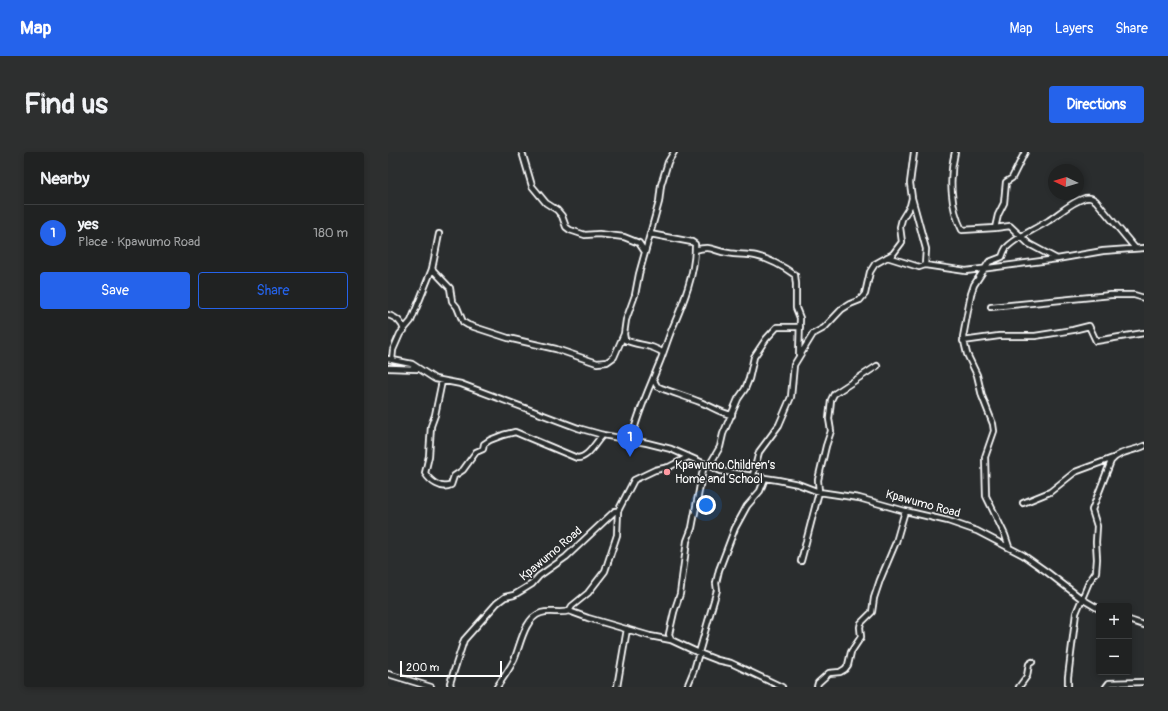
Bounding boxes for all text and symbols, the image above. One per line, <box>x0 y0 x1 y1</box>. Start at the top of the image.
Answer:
text: Map <box>20 16 51 40</box>
text: Map <box>1010 20 1033 37</box>
text: Layers <box>1055 20 1093 37</box>
text: Share <box>1115 20 1148 37</box>
button: Directions <box>1049 86 1144 123</box>
text: Find us <box>24 87 108 122</box>
north arrow <box>1048 164 1084 200</box>
text: Nearby <box>40 168 89 189</box>
text: yes <box>78 215 98 234</box>
text: 1 <box>50 225 56 241</box>
text: 180 m <box>313 225 348 241</box>
text: Place · Kpawumo Road <box>78 234 200 250</box>
button: Save <box>40 272 190 309</box>
button: Share <box>198 272 348 309</box>
pin: 1 <box>617 424 643 457</box>
place label: Kpawumo Children’s Home and School <box>675 458 776 487</box>
marker: Kpawumo Children’s Home and School <box>662 467 672 477</box>
street label: Kpawumo Road <box>884 487 962 521</box>
your location <box>696 495 716 515</box>
street label: Kpawumo Road <box>517 523 585 584</box>
map controls <box>1096 603 1132 675</box>
button: + <box>1096 603 1132 639</box>
button: − <box>1096 639 1132 675</box>
scale bar <box>400 659 502 678</box>
text: 200 m <box>406 661 439 674</box>

